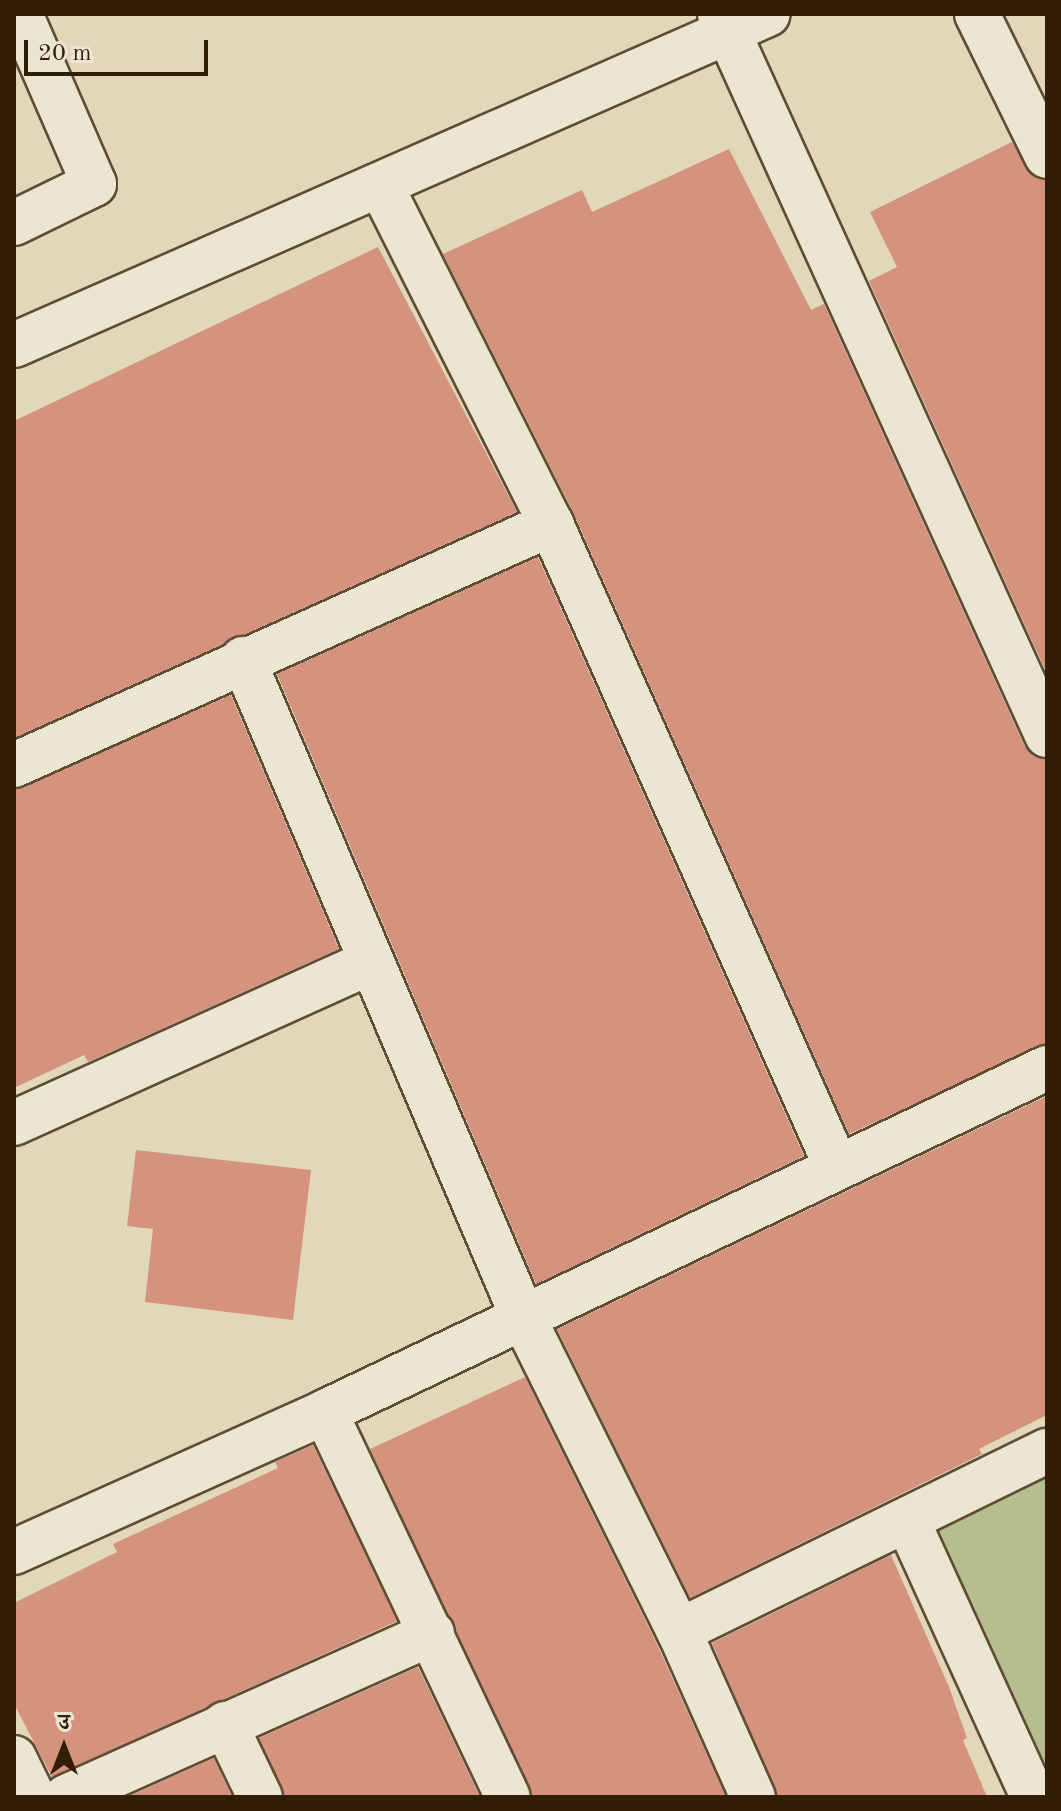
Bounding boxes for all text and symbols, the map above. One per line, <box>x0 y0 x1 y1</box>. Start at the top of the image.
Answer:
scale bar <box>28 24 212 74</box>
text: 20 m <box>38 42 92 66</box>
north arrow <box>24 1707 104 1787</box>
text: उ <box>58 1712 70 1734</box>

